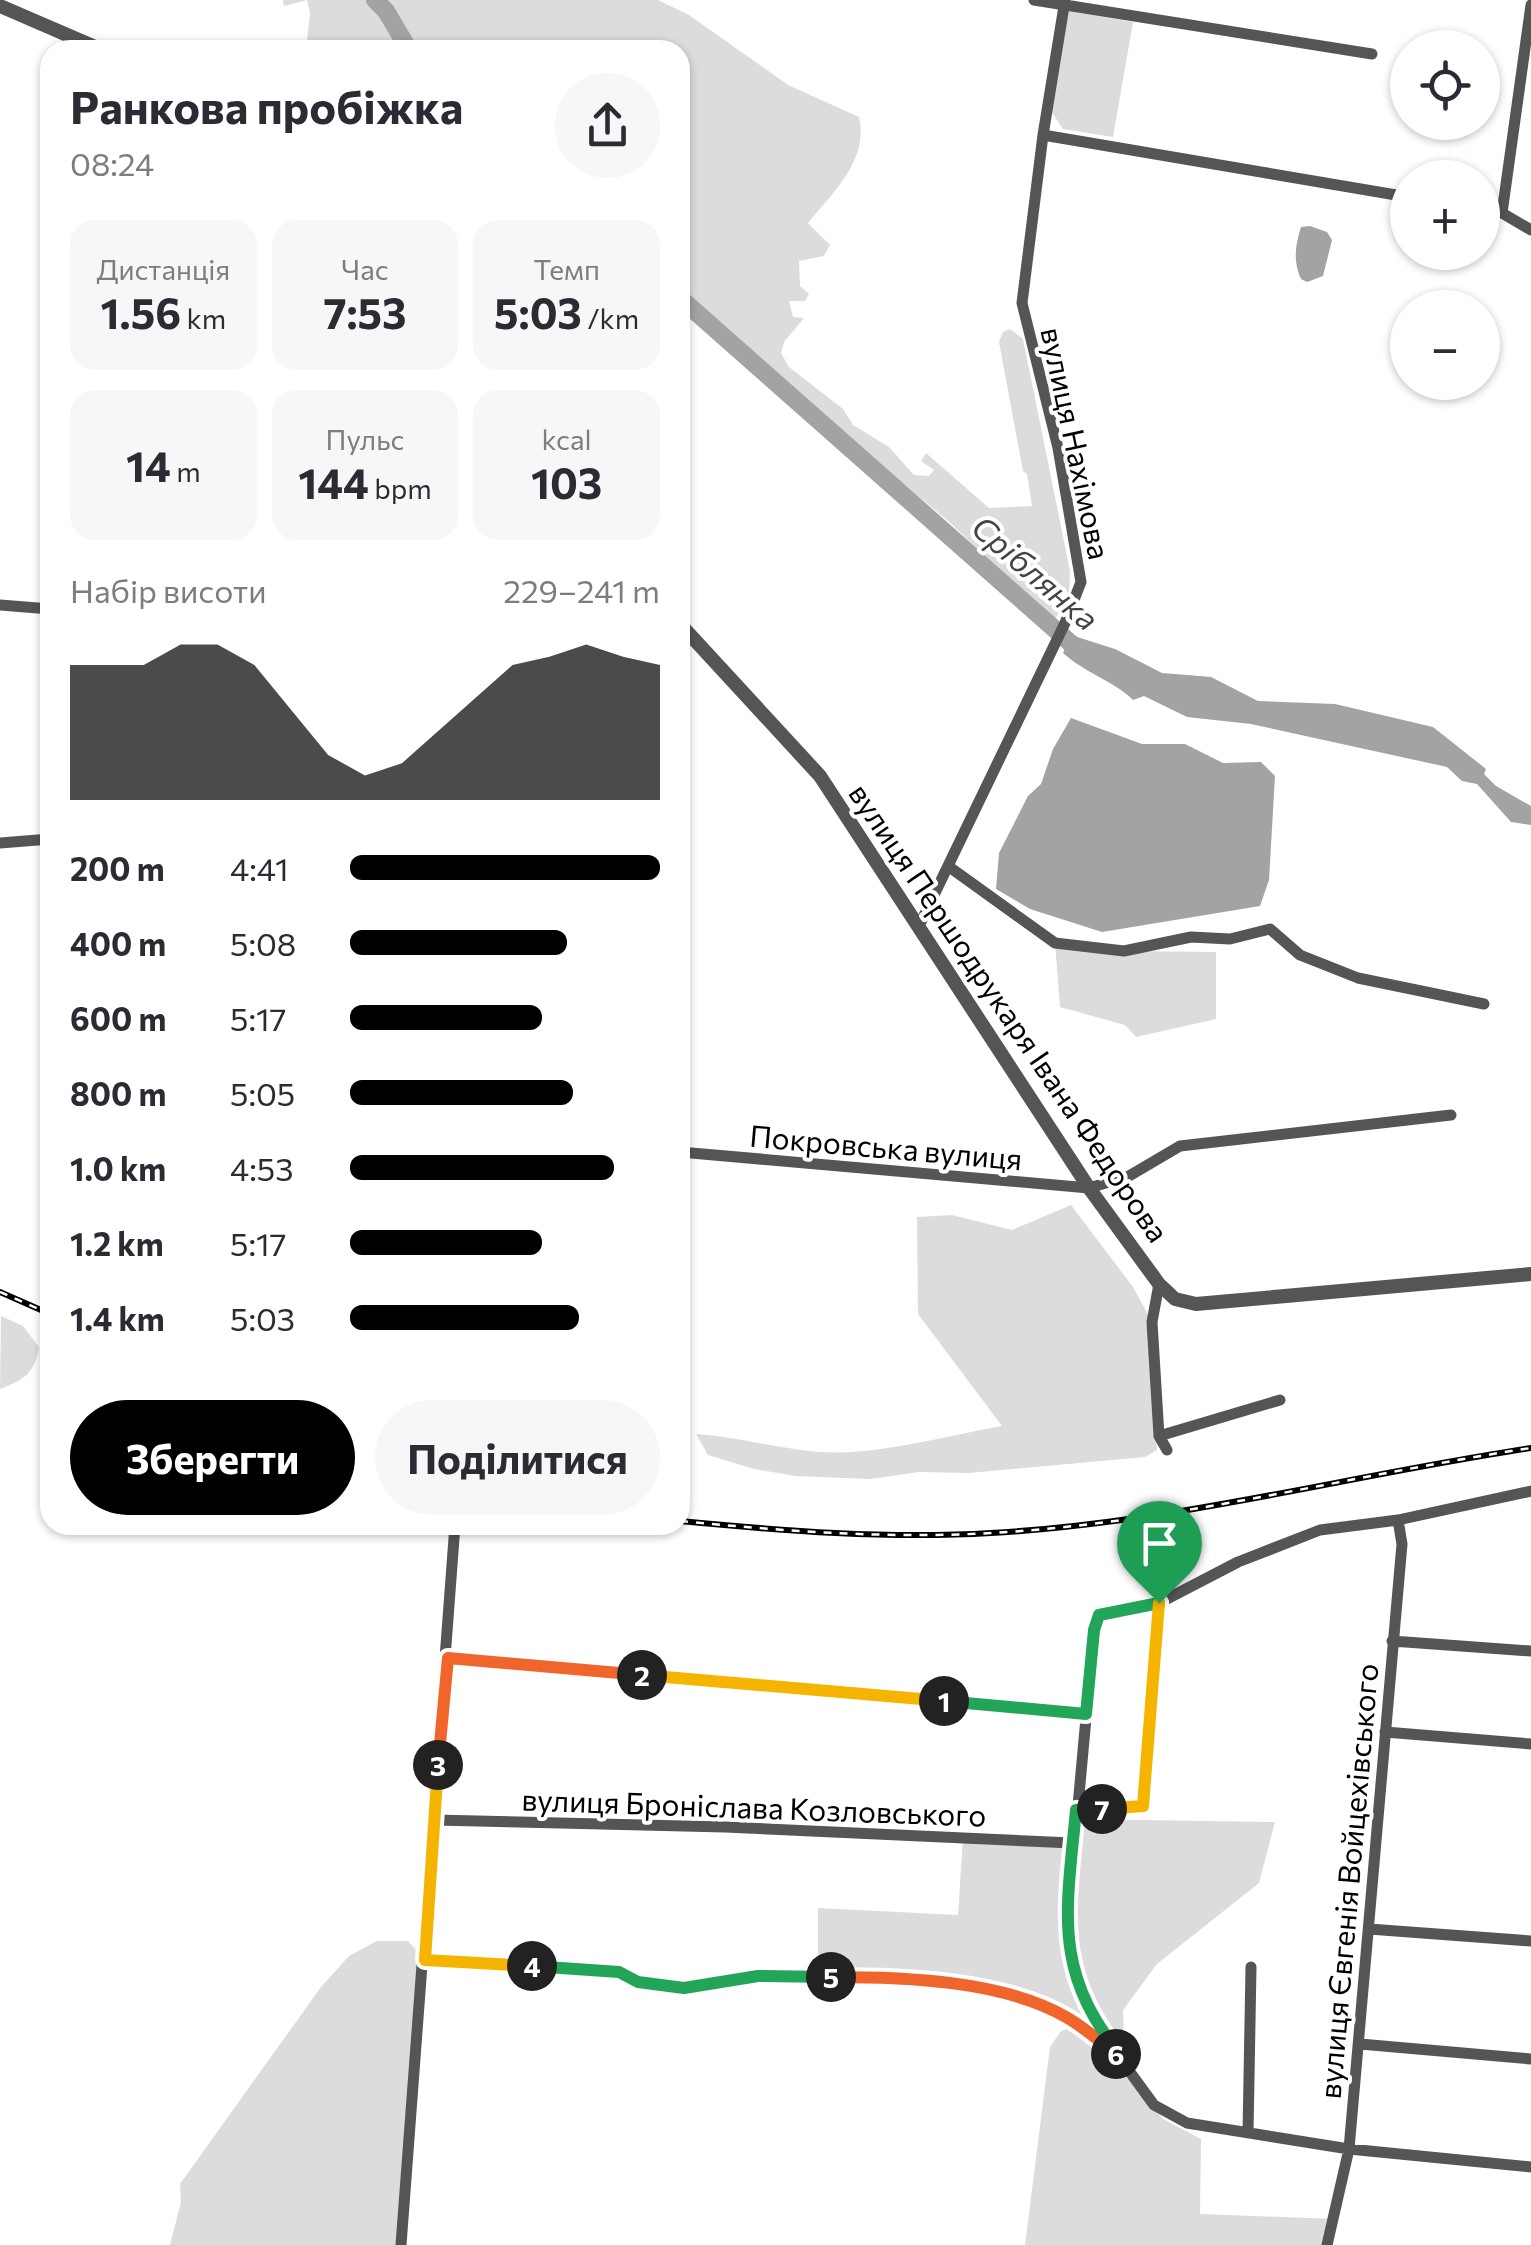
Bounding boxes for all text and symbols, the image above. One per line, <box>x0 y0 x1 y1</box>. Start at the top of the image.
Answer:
map controls <box>1390 30 1500 400</box>
button: locate <box>1390 30 1500 140</box>
button: share <box>555 73 660 178</box>
text: Ранкова пробіжка <box>70 78 463 133</box>
text: 08:24 <box>70 143 154 183</box>
button: + <box>1390 160 1500 270</box>
text: Дистанція <box>96 252 230 286</box>
text: Час <box>341 252 389 286</box>
text: Темп <box>533 252 600 286</box>
text: 1.56 <box>101 286 181 338</box>
text: 7:53 <box>323 286 407 338</box>
text: 5:03 <box>494 286 582 338</box>
button: − <box>1390 290 1500 400</box>
text: km <box>181 301 226 335</box>
text: /km <box>582 301 639 335</box>
street label: вулиця Нахімова <box>1034 324 1120 562</box>
text: Пульс <box>326 422 404 456</box>
text: kcal <box>542 422 592 456</box>
text: 14 <box>126 439 171 491</box>
text: m <box>171 454 201 488</box>
text: 144 <box>298 456 369 508</box>
text: 103 <box>531 456 602 508</box>
text: bpm <box>369 471 432 505</box>
water label: Сріблянка <box>964 506 1108 638</box>
text: Набір висоти <box>70 570 267 610</box>
text: 229–241 m <box>503 570 660 610</box>
street label: вулиця Першодрукаря Івана Федорова <box>842 776 1178 1248</box>
text: 200 m <box>70 848 165 888</box>
text: 4:41 <box>230 848 289 888</box>
text: 400 m <box>70 923 166 963</box>
text: 5:08 <box>230 923 296 963</box>
text: 600 m <box>70 998 166 1038</box>
text: 5:17 <box>230 998 287 1038</box>
text: 800 m <box>70 1073 166 1113</box>
text: 5:05 <box>230 1073 295 1113</box>
street label: Покровська вулиця <box>748 1116 1024 1176</box>
text: 1.0 km <box>70 1148 166 1188</box>
text: 4:53 <box>230 1148 293 1188</box>
text: 1.2 km <box>70 1223 164 1263</box>
text: 5:17 <box>230 1223 287 1263</box>
text: 1.4 km <box>70 1298 165 1338</box>
text: 5:03 <box>230 1298 295 1338</box>
button: Зберегти <box>70 1400 355 1515</box>
button: Поділитися <box>375 1400 660 1515</box>
pin <box>1117 1501 1202 1604</box>
icon: arrive <box>1132 1516 1187 1571</box>
pin: 2 <box>617 1650 667 1700</box>
text: 2 <box>634 1658 650 1692</box>
street label: вулиця Євгенія Войцехівського <box>1310 1662 1384 2100</box>
pin: 1 <box>919 1676 969 1726</box>
text: 1 <box>938 1684 950 1718</box>
pin: 3 <box>413 1740 463 1790</box>
text: 3 <box>430 1748 446 1782</box>
street label: вулиця Броніслава Козловського <box>521 1779 987 1833</box>
pin: 7 <box>1077 1784 1127 1834</box>
text: 7 <box>1094 1792 1110 1826</box>
pin: 4 <box>507 1941 557 1991</box>
text: 4 <box>523 1949 541 1983</box>
pin: 5 <box>806 1952 856 2002</box>
text: 5 <box>823 1960 839 1994</box>
pin: 6 <box>1091 2029 1141 2079</box>
text: 6 <box>1107 2037 1125 2071</box>

